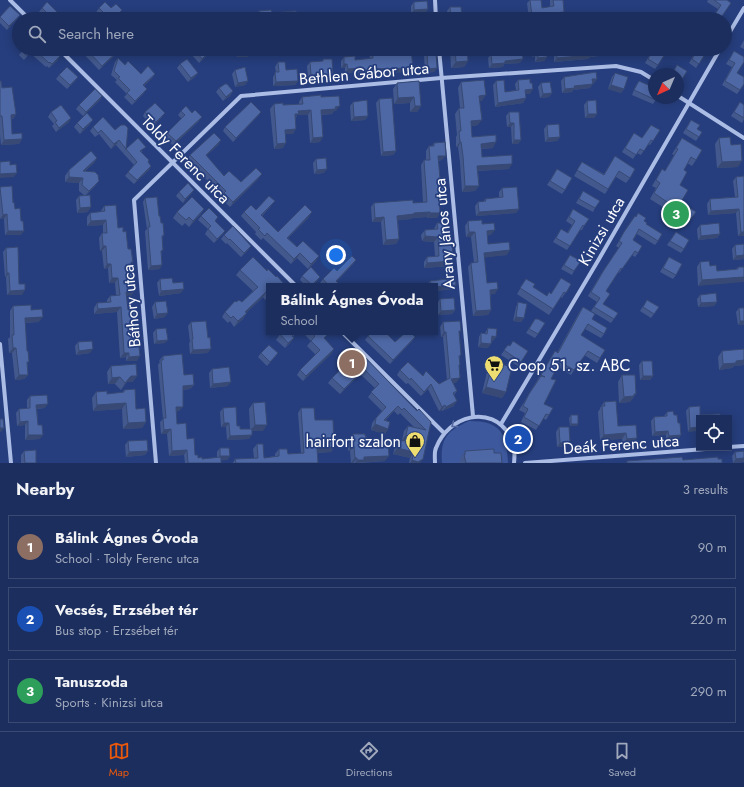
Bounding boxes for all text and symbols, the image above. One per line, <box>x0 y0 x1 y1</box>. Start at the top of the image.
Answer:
search box <box>12 12 732 56</box>
icon: search <box>26 23 48 45</box>
text: Search here <box>58 23 134 45</box>
street label: Bethlen Gábor utca <box>298 56 430 91</box>
north arrow <box>648 68 684 104</box>
street label: Toldy Ferenc utca <box>136 110 235 209</box>
street label: Arany János utca <box>428 177 461 290</box>
street label: Kinizsi utca <box>572 193 630 270</box>
pin: 3 <box>663 199 689 229</box>
your location <box>326 245 346 265</box>
street label: Báthory utca <box>116 264 147 348</box>
popup <box>266 283 438 335</box>
text: Bálink Ágnes Óvoda <box>280 289 424 311</box>
text: School <box>280 311 318 330</box>
pin: 1 <box>339 348 365 378</box>
supermarket icon: Coop 51. sz. ABC <box>483 354 505 382</box>
place label: Coop 51. sz. ABC <box>508 354 631 377</box>
map controls <box>696 415 732 451</box>
button: locate <box>696 415 732 451</box>
one-way arrow <box>451 420 458 428</box>
pin: 2 <box>505 424 531 454</box>
street label: Deák Ferenc utca <box>562 429 680 460</box>
place label: hairfort szalon <box>305 430 401 453</box>
shop icon: hairfort szalon <box>404 430 426 458</box>
text: Nearby <box>16 477 74 501</box>
text: 3 results <box>683 480 728 499</box>
text: Bálink Ágnes Óvoda <box>55 527 198 549</box>
text: 1 <box>27 538 33 557</box>
text: 90 m <box>698 538 727 557</box>
text: School · Toldy Ferenc utca <box>55 549 199 568</box>
text: Vecsés, Erzsébet tér <box>55 599 198 621</box>
text: 2 <box>26 610 34 629</box>
text: 220 m <box>690 610 727 629</box>
text: Bus stop · Erzsébet tér <box>55 621 178 640</box>
text: Tanuszoda <box>55 671 128 693</box>
text: 3 <box>26 682 34 701</box>
text: 290 m <box>690 682 727 701</box>
text: Sports · Kinizsi utca <box>55 693 163 712</box>
tab: Map <box>108 740 130 780</box>
tab: Directions <box>346 740 392 780</box>
tab: Saved <box>608 740 636 780</box>

